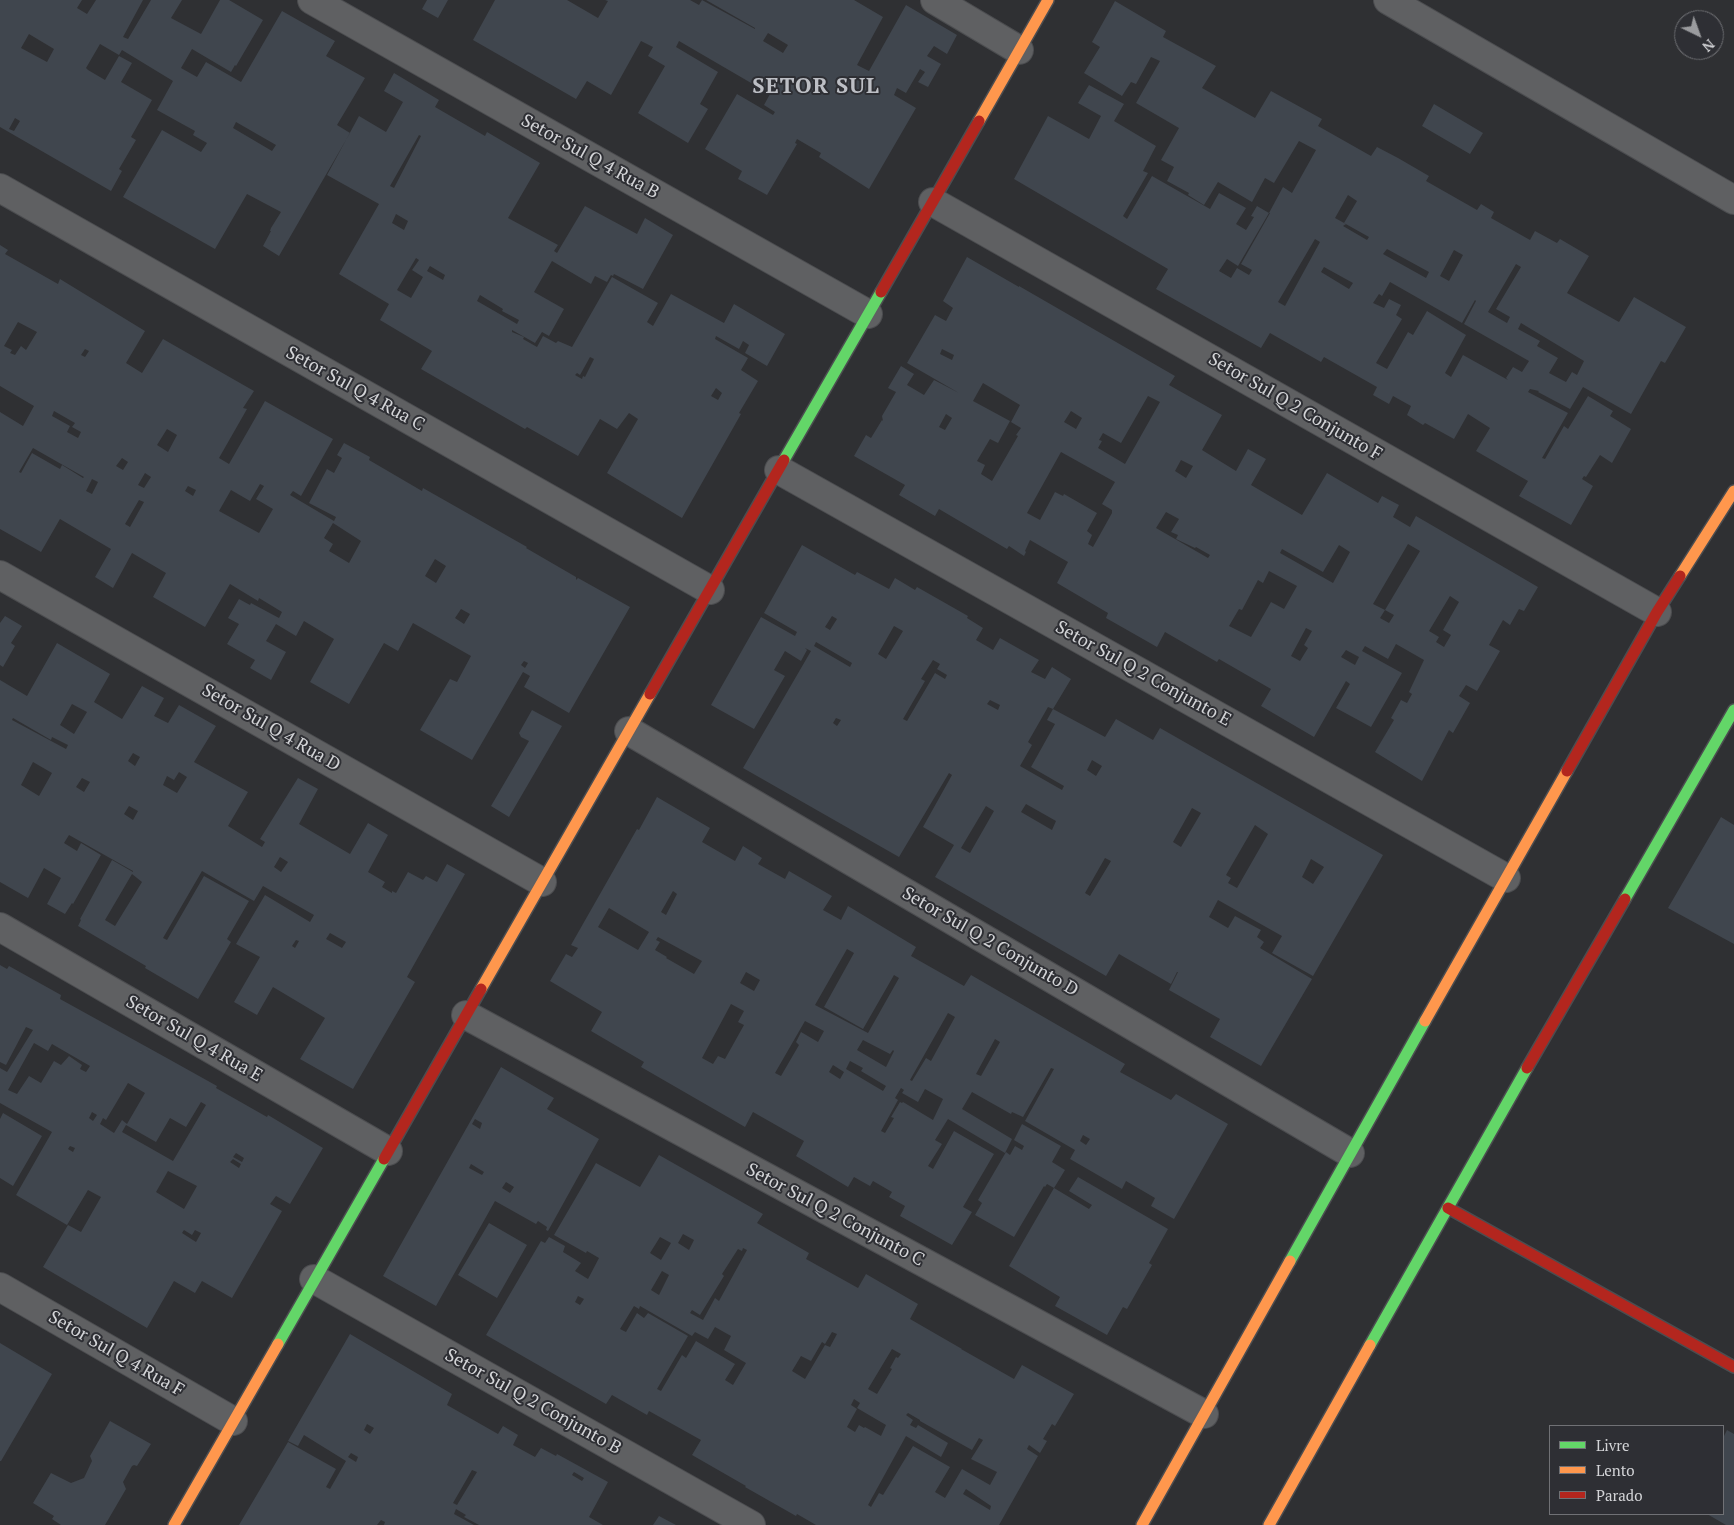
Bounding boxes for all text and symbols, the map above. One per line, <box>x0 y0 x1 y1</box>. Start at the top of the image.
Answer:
north arrow <box>1674 10 1724 60</box>
text: N <box>1698 35 1719 56</box>
district label: SETOR SUL <box>751 74 881 100</box>
street label: Setor Sul Q 4 Rua B <box>517 110 663 204</box>
street label: Setor Sul Q 4 Rua C <box>282 342 428 436</box>
street label: Setor Sul Q 2 Conjunto F <box>1204 348 1386 466</box>
street label: Setor Sul Q 2 Conjunto E <box>1051 617 1235 731</box>
street label: Setor Sul Q 4 Rua D <box>198 680 344 776</box>
street label: Setor Sul Q 2 Conjunto D <box>898 883 1082 1001</box>
street label: Setor Sul Q 4 Rua E <box>122 991 266 1087</box>
street label: Setor Sul Q 2 Conjunto C <box>742 1159 928 1271</box>
street label: Setor Sul Q 4 Rua F <box>44 1306 188 1402</box>
street label: Setor Sul Q 2 Conjunto B <box>441 1345 625 1459</box>
legend <box>1549 1425 1724 1515</box>
text: Livre <box>1596 1435 1630 1455</box>
text: Lento <box>1596 1460 1635 1480</box>
text: Parado <box>1596 1485 1642 1505</box>

